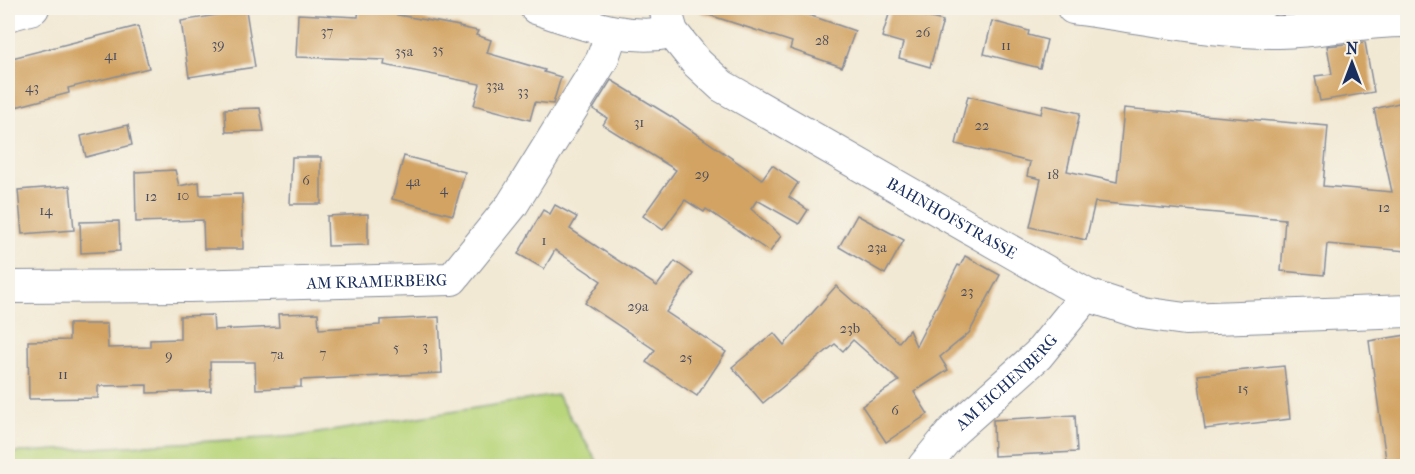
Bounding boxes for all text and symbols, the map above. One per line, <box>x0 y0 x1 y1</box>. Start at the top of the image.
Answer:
house number: 37 <box>321 23 333 40</box>
house number: 26 <box>916 24 931 41</box>
house number: 28 <box>815 32 829 49</box>
north arrow <box>1322 33 1382 93</box>
house number: 39 <box>211 36 225 53</box>
house number: 11 <box>1001 37 1011 54</box>
text: N <box>1346 39 1359 58</box>
house number: 35 <box>432 41 444 58</box>
house number: 35a <box>395 43 414 60</box>
house number: 41 <box>104 47 118 64</box>
house number: 33a <box>486 77 505 94</box>
house number: 43 <box>25 79 39 96</box>
house number: 33 <box>517 83 529 100</box>
house number: 31 <box>634 114 644 131</box>
house number: 22 <box>975 117 989 134</box>
house number: 29 <box>695 166 709 183</box>
house number: 18 <box>1047 166 1059 183</box>
house number: 6 <box>302 172 310 189</box>
house number: 4a <box>406 173 421 190</box>
street label: BAHNHOFSTRASSE <box>884 174 1020 263</box>
house number: 4 <box>440 181 449 198</box>
house number: 10 <box>177 187 189 204</box>
house number: 12 <box>145 188 157 205</box>
house number: 12 <box>1378 199 1390 216</box>
house number: 14 <box>39 202 53 219</box>
house number: 1 <box>542 232 547 249</box>
house number: 23a <box>867 239 887 256</box>
street label: AM KRAMERBERG <box>305 270 447 293</box>
house number: 23 <box>961 283 973 300</box>
house number: 29a <box>627 298 649 315</box>
house number: 23b <box>840 320 860 337</box>
street label: AM EICHENBERG <box>951 330 1061 435</box>
house number: 3 <box>422 338 428 355</box>
house number: 5 <box>393 339 399 356</box>
house number: 7 <box>320 345 327 362</box>
house number: 7a <box>270 346 284 363</box>
house number: 9 <box>165 347 173 364</box>
house number: 25 <box>679 349 693 366</box>
house number: 11 <box>58 366 68 383</box>
house number: 15 <box>1238 380 1249 397</box>
house number: 6 <box>891 402 899 419</box>

